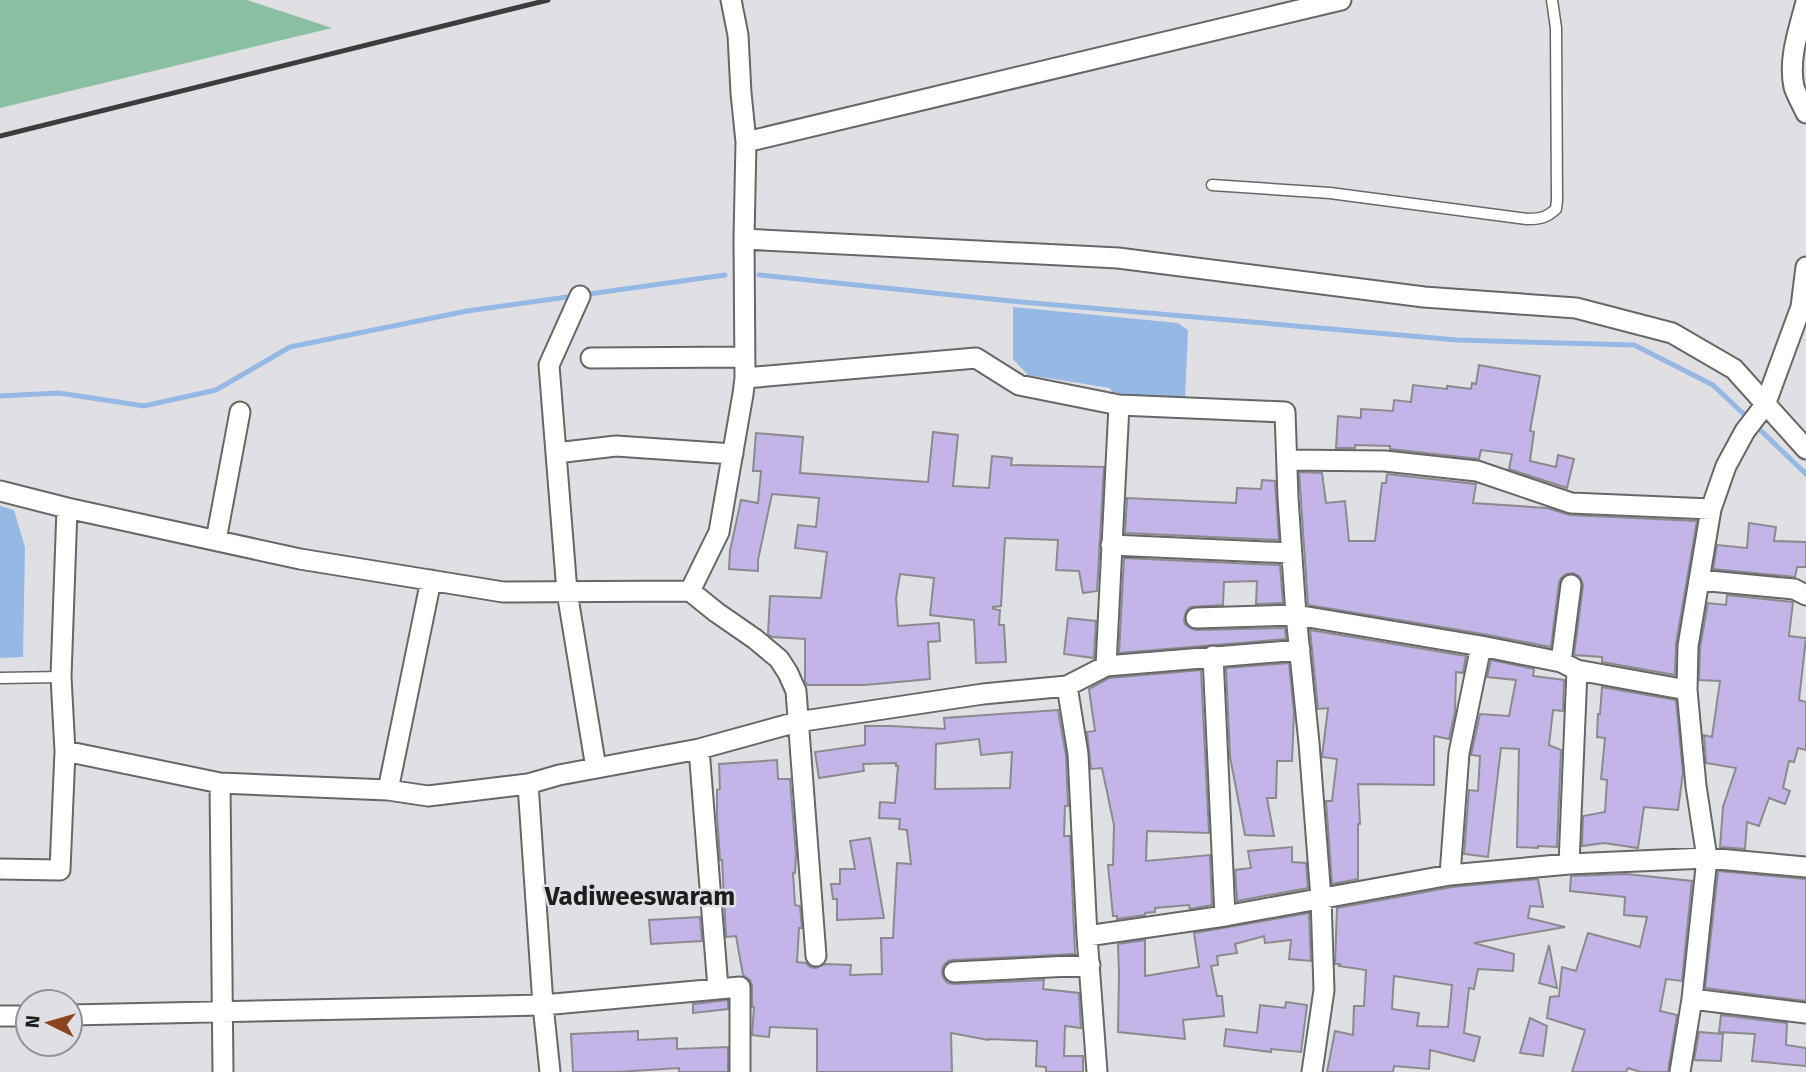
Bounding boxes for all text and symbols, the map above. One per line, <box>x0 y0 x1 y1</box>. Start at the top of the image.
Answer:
district label: Vadiweeswaram <box>544 881 735 912</box>
north arrow <box>14 988 84 1058</box>
text: N <box>21 1014 45 1029</box>

